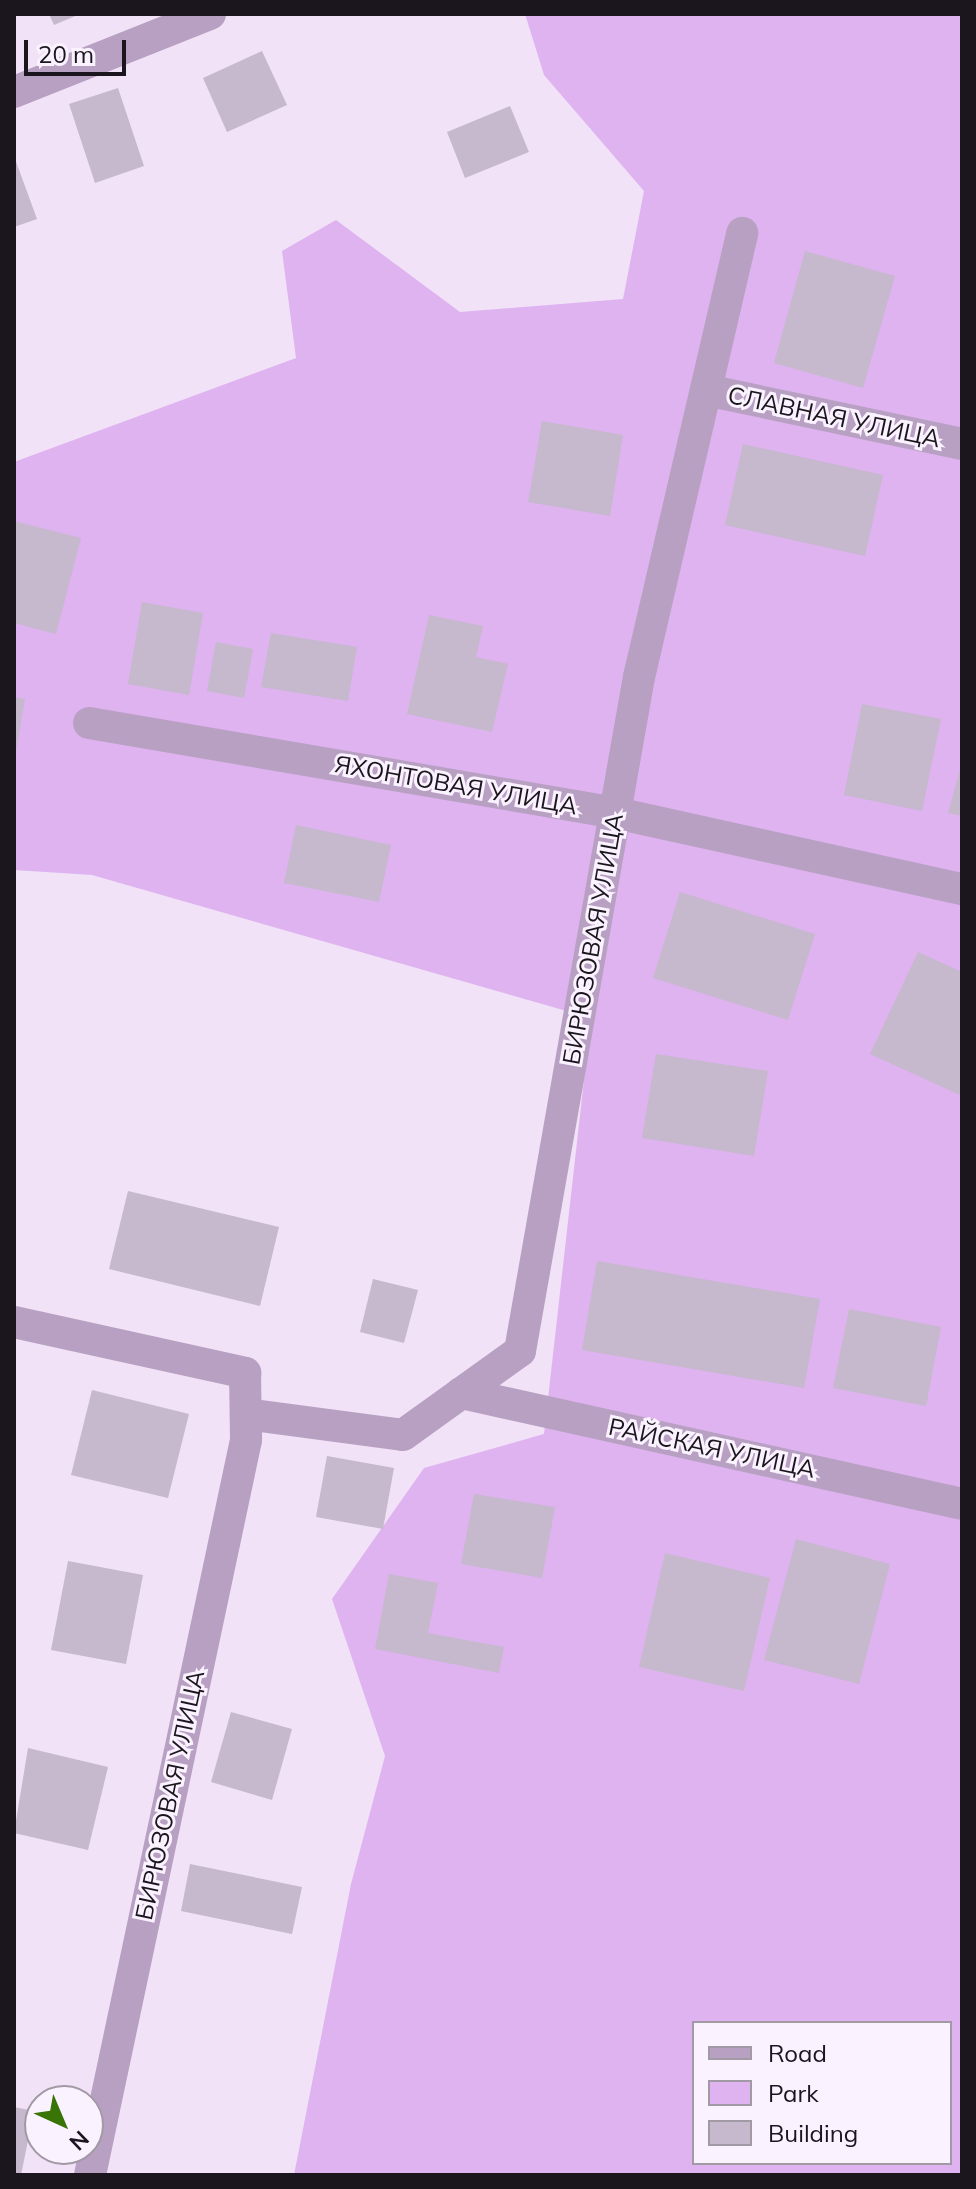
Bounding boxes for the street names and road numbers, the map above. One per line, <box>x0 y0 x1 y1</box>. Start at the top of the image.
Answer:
street label: СЛАВНАЯ УЛИЦА <box>725 380 943 454</box>
street label: ЯХОНТОВАЯ УЛИЦА <box>332 749 580 821</box>
street label: БИРЮЗОВАЯ УЛИЦА <box>557 811 629 1067</box>
street label: РАЙСКАЯ УЛИЦА <box>606 1412 818 1484</box>
street label: БИРЮЗОВАЯ УЛИЦА <box>129 1668 211 1922</box>

